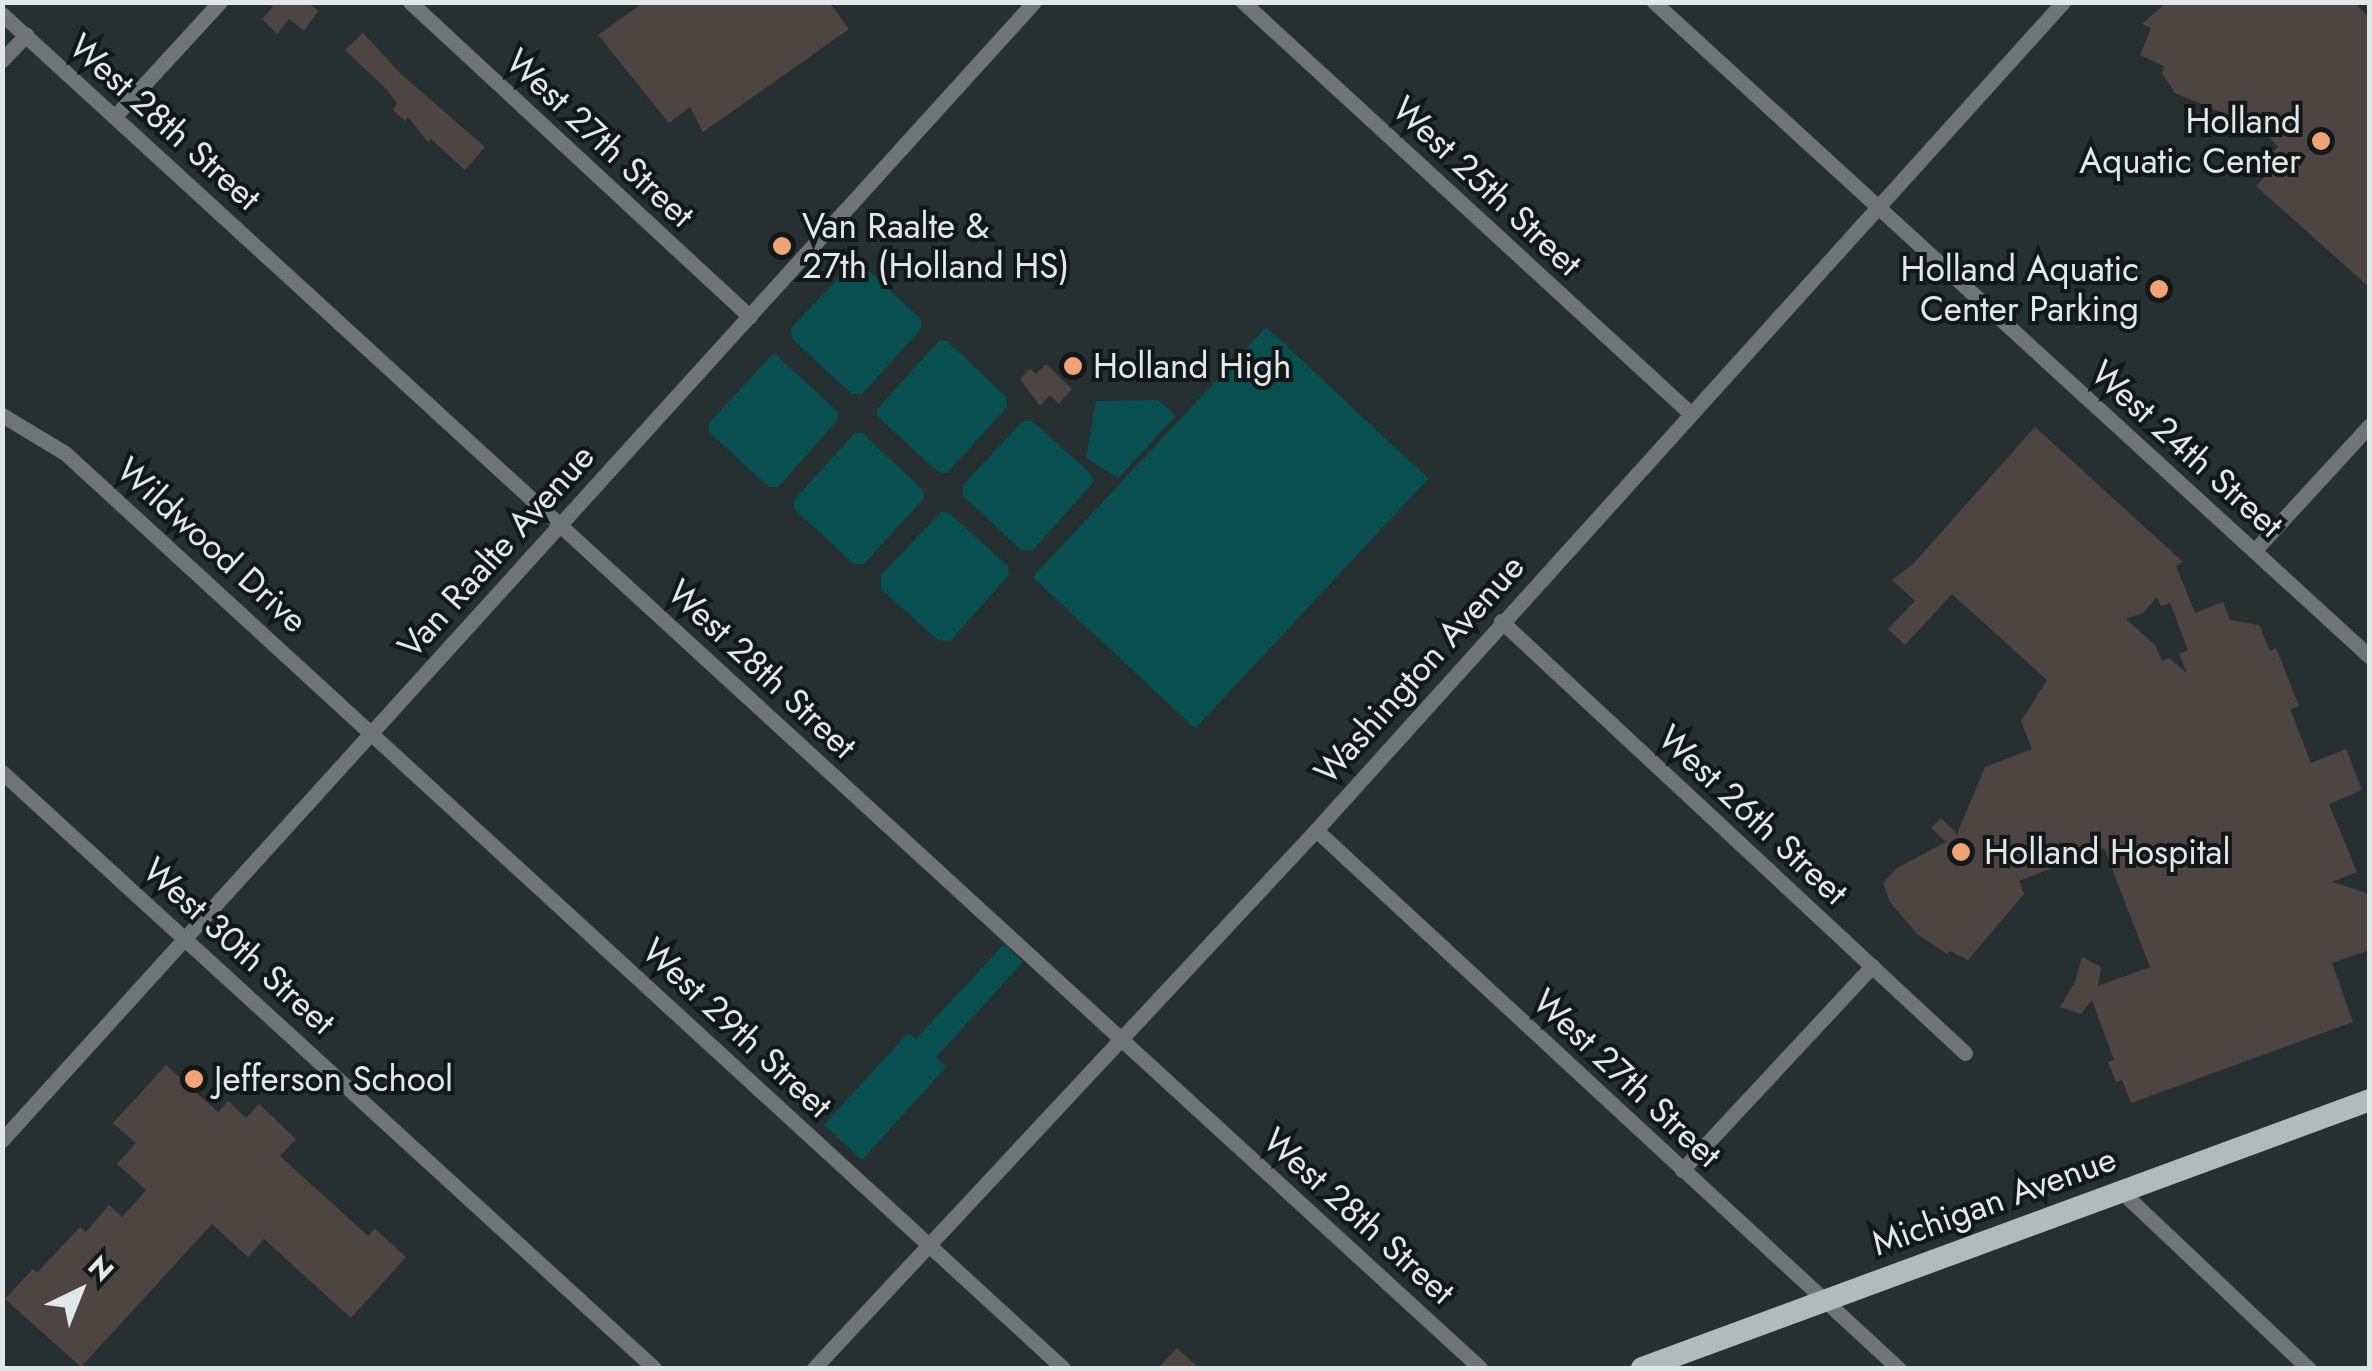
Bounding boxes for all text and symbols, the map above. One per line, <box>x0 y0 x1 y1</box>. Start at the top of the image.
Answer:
street label: West 28th Street <box>61 25 269 219</box>
street label: West 27th Street <box>497 40 703 236</box>
street label: West 25th Street <box>1384 88 1590 284</box>
place label: Holland Aquatic Center <box>2079 100 2301 182</box>
marker: Holland Aquatic Center <box>2310 130 2332 152</box>
place label: Van Raalte & 27th (Holland HS) <box>802 205 1069 287</box>
marker: Van Raalte & 27th (Holland HS) <box>771 235 793 257</box>
place label: Holland Aquatic Center Parking <box>1901 248 2139 330</box>
marker: Holland Aquatic Center Parking <box>2148 278 2170 300</box>
place label: Holland High <box>1093 345 1291 387</box>
street label: West 24th Street <box>2082 352 2292 546</box>
marker: Holland High <box>1062 355 1084 377</box>
street label: Van Raalte Avenue <box>389 436 603 666</box>
street label: Wildwood Drive <box>108 449 316 641</box>
street label: Washington Avenue <box>1305 546 1533 792</box>
street label: West 28th Street <box>659 571 865 767</box>
street label: West 26th Street <box>1650 717 1856 913</box>
place label: Holland Hospital <box>1984 831 2230 873</box>
marker: Holland Hospital <box>1948 839 1974 865</box>
street label: West 30th Street <box>134 849 344 1043</box>
street label: West 29th Street <box>634 930 840 1126</box>
street label: West 27th Street <box>1524 980 1730 1176</box>
place label: Jefferson School <box>214 1058 453 1100</box>
marker: Jefferson School <box>183 1068 205 1090</box>
street label: West 28th Street <box>1255 1119 1463 1313</box>
street label: Michigan Avenue <box>1866 1137 2122 1265</box>
north arrow <box>30 1241 130 1341</box>
text: N <box>79 1246 123 1291</box>

